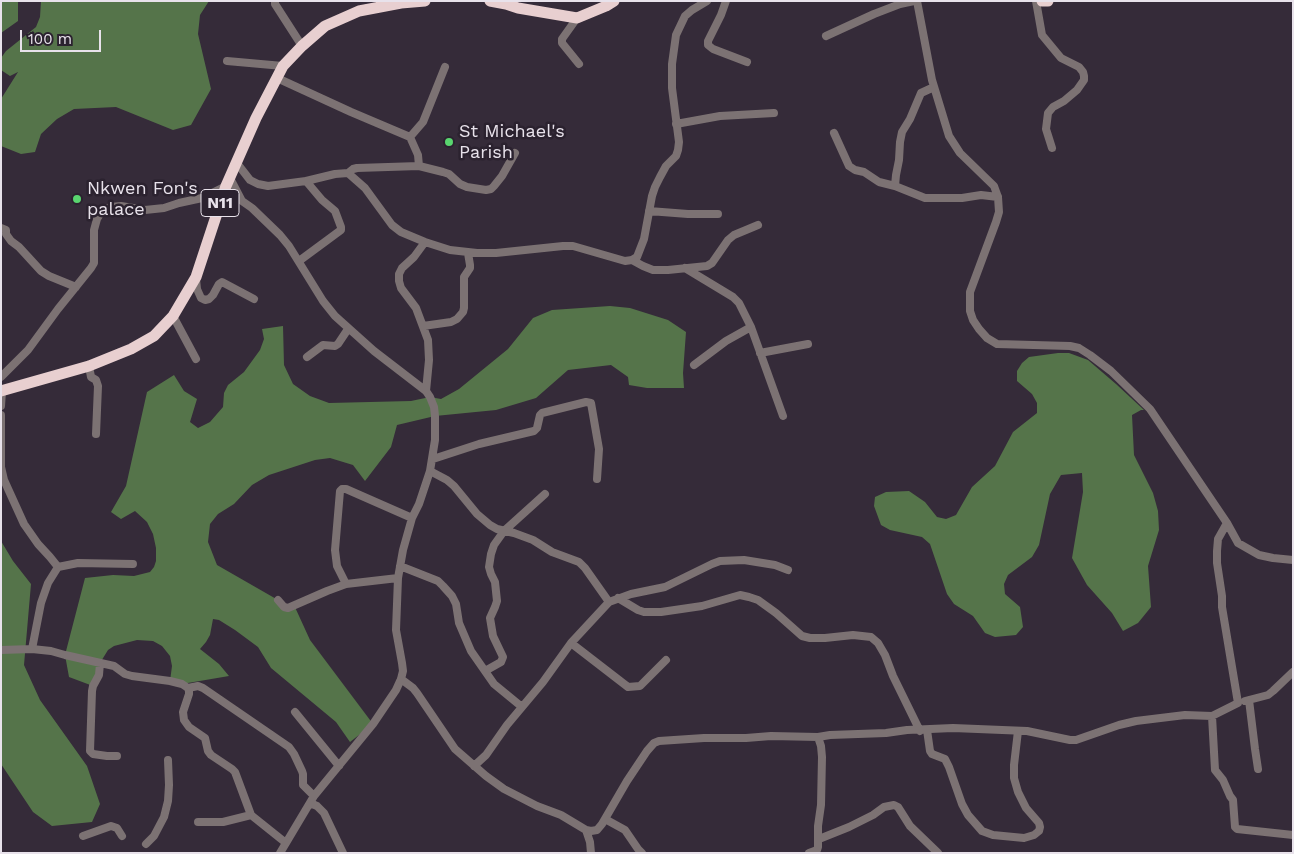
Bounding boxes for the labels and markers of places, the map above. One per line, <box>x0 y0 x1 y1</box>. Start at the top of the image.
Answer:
place label: St Michael's Parish <box>459 121 565 163</box>
marker: St Michael's Parish <box>443 136 455 148</box>
place label: Nkwen Fon's palace <box>87 178 198 220</box>
marker: Nkwen Fon's palace <box>71 193 83 205</box>

